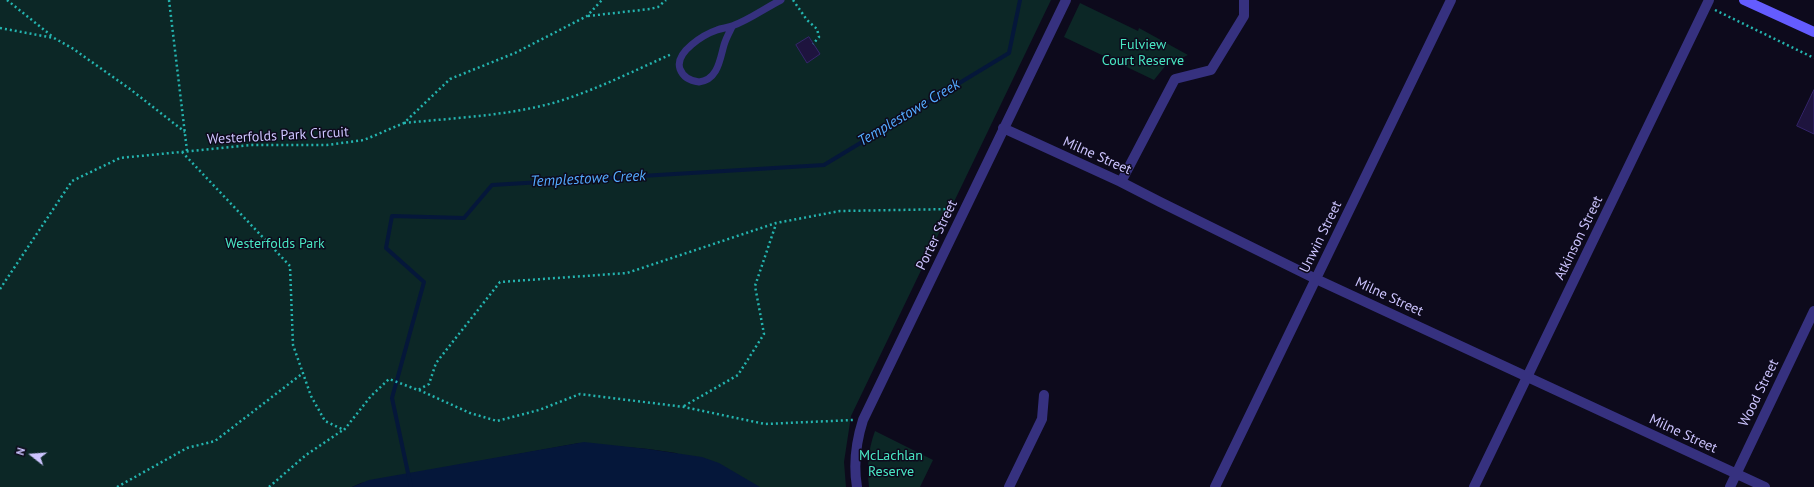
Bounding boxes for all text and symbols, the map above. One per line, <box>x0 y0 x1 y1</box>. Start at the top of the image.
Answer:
park label: Fulview Court Reserve <box>1102 37 1184 70</box>
water label: Templestowe Creek <box>855 75 963 151</box>
street label: Westerfolds Park Circuit <box>207 124 349 148</box>
street label: Milne Street <box>1060 133 1134 179</box>
water label: Templestowe Creek <box>530 167 646 191</box>
street label: Atkinson Street <box>1551 193 1607 283</box>
street label: Porter Street <box>913 197 961 273</box>
street label: Unwin Street <box>1296 198 1346 276</box>
park label: Westerfolds Park <box>225 236 325 252</box>
street label: Milne Street <box>1352 274 1426 320</box>
street label: Wood Street <box>1735 356 1783 430</box>
street label: Milne Street <box>1646 411 1720 457</box>
north arrow <box>12 435 52 475</box>
text: N <box>13 446 28 457</box>
park label: McLachlan Reserve <box>859 448 923 480</box>

